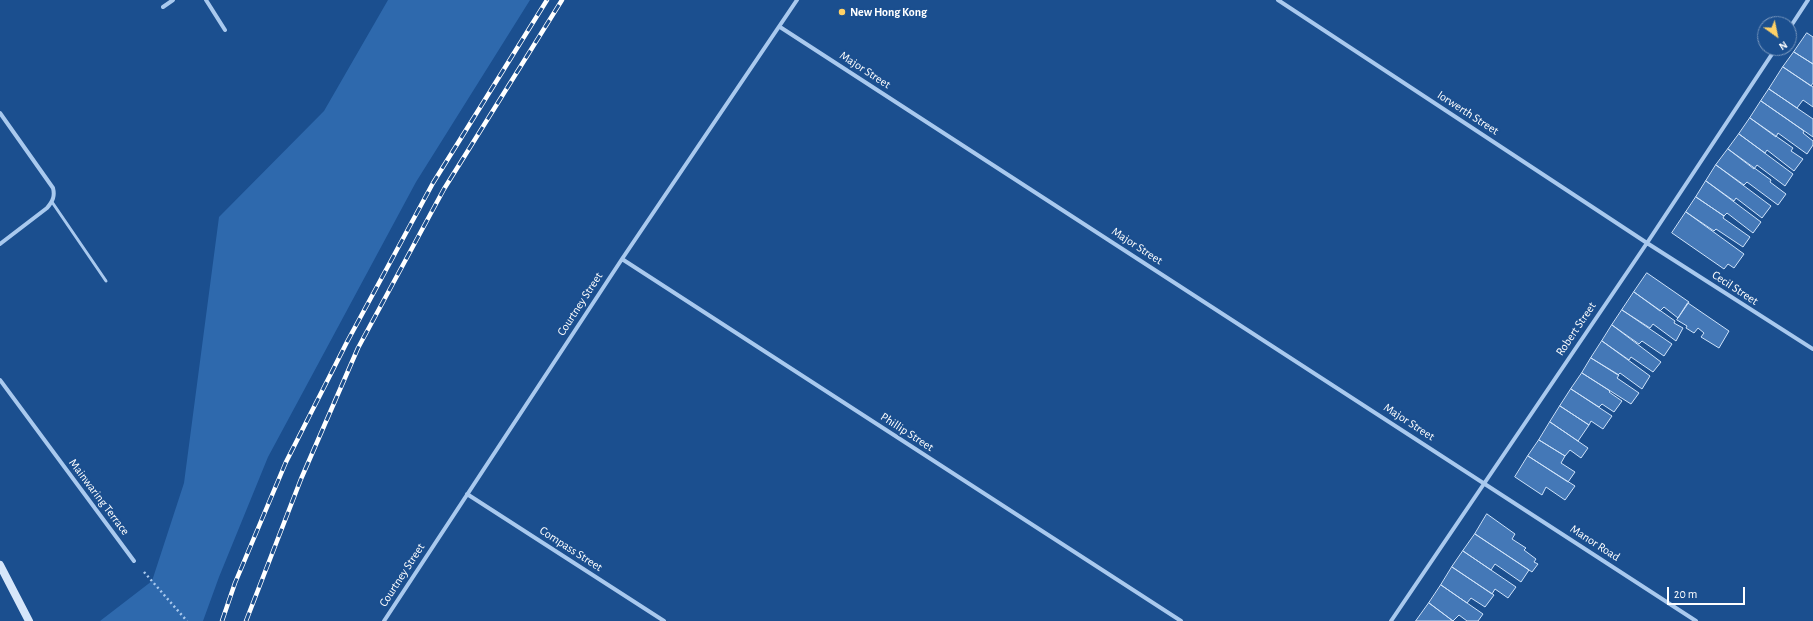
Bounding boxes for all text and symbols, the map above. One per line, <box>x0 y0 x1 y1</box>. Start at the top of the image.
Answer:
place label: New Hong Kong <box>850 5 927 19</box>
marker: New Hong Kong <box>837 7 847 17</box>
north arrow <box>1757 16 1797 56</box>
text: N <box>1777 39 1789 52</box>
street label: Major Street <box>837 48 893 92</box>
street label: Iorwerth Street <box>1435 88 1501 138</box>
street label: Major Street <box>1109 224 1165 268</box>
street label: Cecil Street <box>1709 268 1761 308</box>
street label: Courtney Street <box>554 270 606 338</box>
street label: Robert Street <box>1553 299 1599 359</box>
street label: Major Street <box>1381 400 1437 444</box>
street label: Phillip Street <box>878 409 936 455</box>
street label: Mainwaring Terrace <box>66 456 132 538</box>
street label: Manor Road <box>1567 522 1623 564</box>
street label: Compass Street <box>537 523 605 575</box>
street label: Courtney Street <box>376 541 428 609</box>
scale bar <box>1669 579 1747 605</box>
text: 20 m <box>1674 588 1697 600</box>

